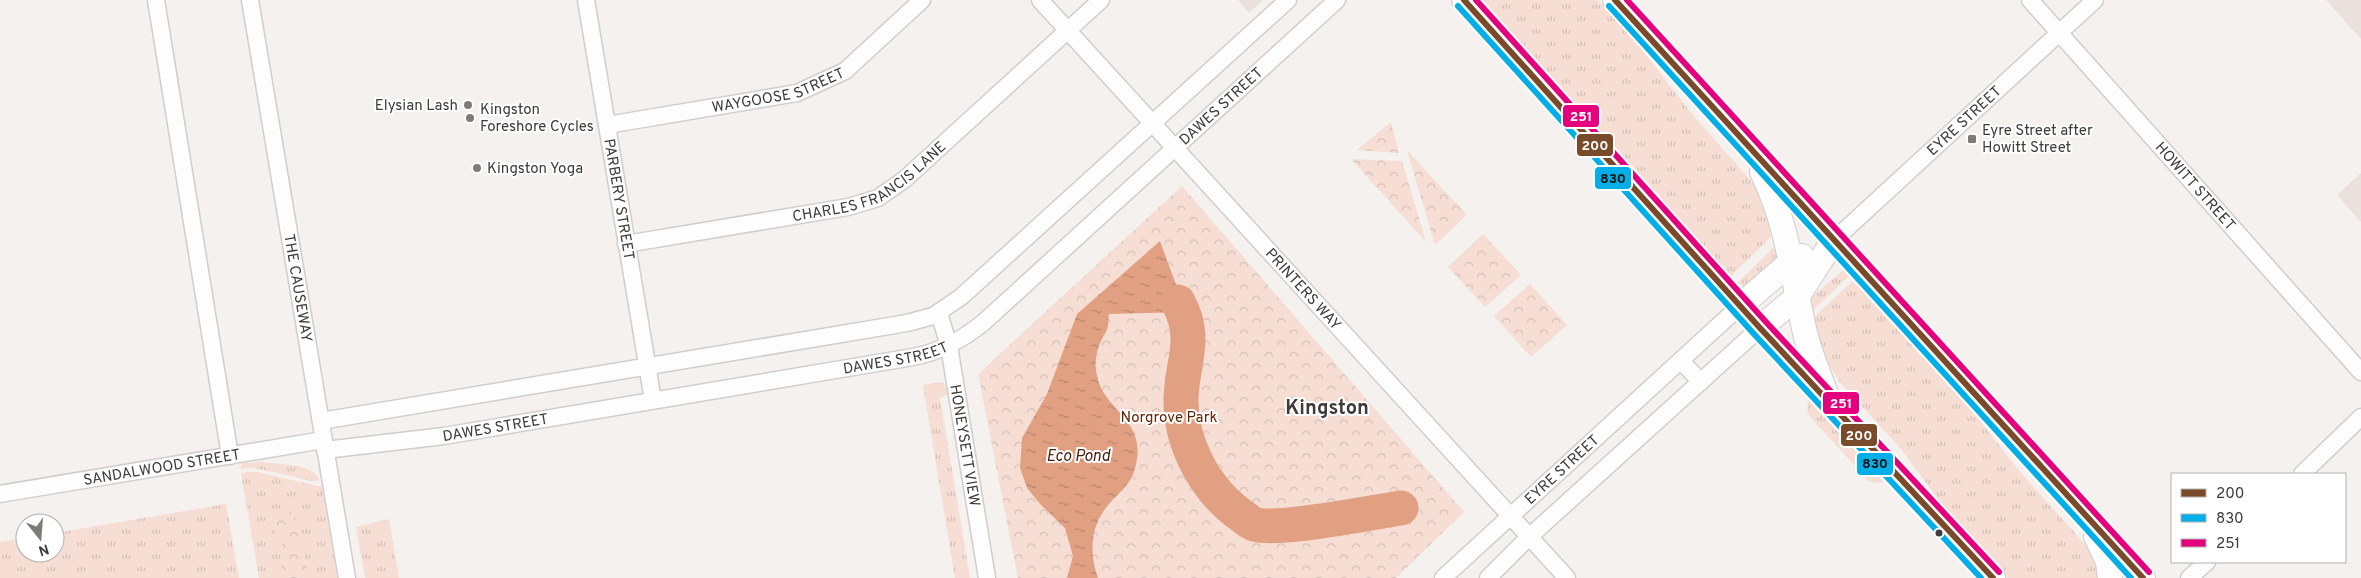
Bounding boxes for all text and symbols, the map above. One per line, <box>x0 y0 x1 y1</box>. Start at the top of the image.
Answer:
street label: WAYGOOSE STREET <box>710 64 848 118</box>
street label: DAWES STREET <box>1176 64 1268 150</box>
street label: EYRE STREET <box>1924 83 2006 161</box>
place label: Elysian Lash <box>375 97 458 116</box>
marker: Elysian Lash <box>462 99 474 111</box>
place label: Kingston Foreshore Cycles <box>480 101 594 137</box>
line badge: 251 <box>1562 104 1600 128</box>
text: 251 <box>1570 109 1592 126</box>
marker: Kingston Foreshore Cycles <box>464 112 476 124</box>
place label: Eyre Street after Howitt Street <box>1982 122 2093 158</box>
line badge: 200 <box>1576 133 1614 157</box>
marker: Eyre Street after Howitt Street <box>1966 133 1978 145</box>
street label: PARBERY STREET <box>598 137 637 262</box>
street label: CHARLES FRANCIS LANE <box>791 138 951 227</box>
text: 200 <box>1581 138 1609 155</box>
street label: HOWITT STREET <box>2150 139 2239 235</box>
place label: Kingston Yoga <box>487 160 583 179</box>
marker: Kingston Yoga <box>471 162 483 174</box>
line badge: 830 <box>1594 166 1632 190</box>
text: 830 <box>1600 171 1626 188</box>
street label: THE CAUSEWAY <box>278 233 315 344</box>
street label: PRINTERS WAY <box>1260 245 1345 335</box>
street label: DAWES STREET <box>842 339 952 380</box>
street label: HONEYSETT VIEW <box>944 383 983 508</box>
line badge: 251 <box>1822 391 1860 415</box>
district label: Kingston <box>1285 396 1369 422</box>
text: 251 <box>1830 396 1852 413</box>
park label: Norgrove Park <box>1121 409 1217 428</box>
street label: DAWES STREET <box>441 411 550 447</box>
line badge: 200 <box>1840 423 1878 447</box>
text: 200 <box>1845 428 1873 445</box>
street label: EYRE STREET <box>1521 431 1604 509</box>
street label: SANDALWOOD STREET <box>82 446 242 491</box>
water label: Eco Pond <box>1046 447 1111 467</box>
line badge: 830 <box>1856 452 1894 476</box>
text: 830 <box>1862 456 1888 473</box>
legend <box>2171 473 2346 563</box>
text: 200 <box>2216 485 2244 504</box>
text: 830 <box>2216 510 2244 529</box>
north arrow <box>15 513 65 563</box>
unlabelled marker <box>1934 528 1944 538</box>
text: 251 <box>2216 535 2240 554</box>
text: N <box>36 539 51 559</box>

